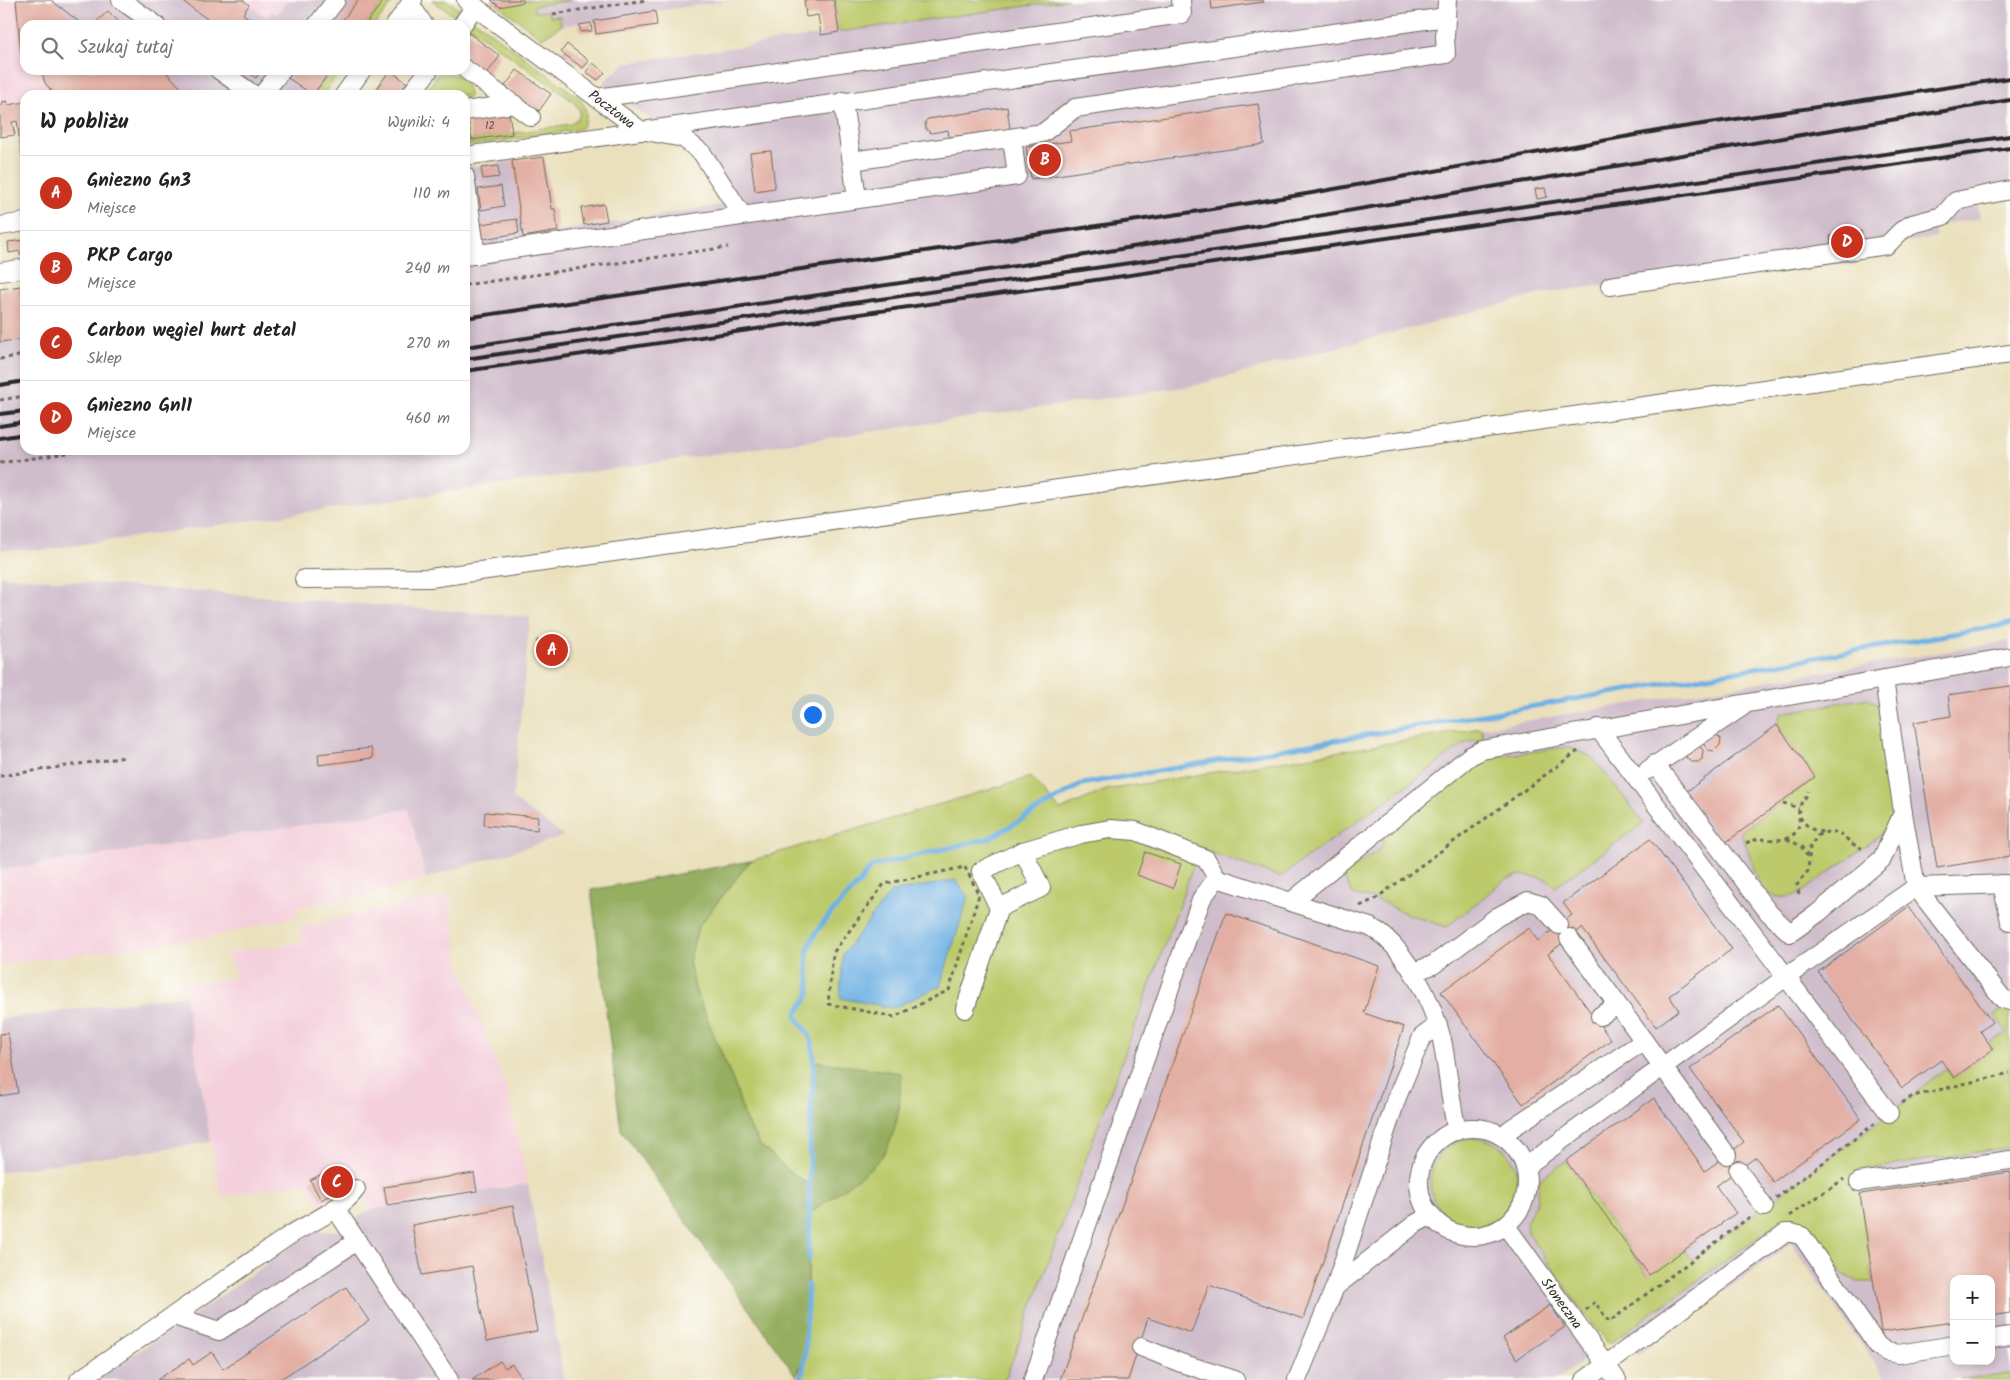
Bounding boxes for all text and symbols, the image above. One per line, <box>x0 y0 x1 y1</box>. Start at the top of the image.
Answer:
search box <box>20 20 470 75</box>
text: Szukaj tutaj <box>78 33 173 63</box>
icon: search <box>38 34 66 62</box>
street label: Pocztowa <box>583 85 640 135</box>
text: W pobliżu <box>40 106 128 139</box>
text: Wyniki: 4 <box>387 110 450 135</box>
house number: 12 <box>485 117 495 135</box>
pin: B <box>1029 141 1061 179</box>
text: Gniezno Gn3 <box>87 166 191 196</box>
text: A <box>51 181 61 206</box>
text: 110 m <box>413 181 450 206</box>
text: Miejsce <box>87 196 136 221</box>
pin: D <box>1831 223 1863 261</box>
text: PKP Cargo <box>87 241 173 271</box>
text: B <box>51 256 61 281</box>
text: 240 m <box>405 256 450 281</box>
text: Miejsce <box>87 271 136 296</box>
text: Carbon węgiel hurt detal <box>87 316 296 346</box>
text: C <box>51 331 61 356</box>
text: 270 m <box>406 331 450 356</box>
text: Sklep <box>87 346 122 371</box>
text: Gniezno Gn11 <box>87 391 192 421</box>
text: D <box>51 406 61 431</box>
text: 460 m <box>405 406 450 431</box>
text: Miejsce <box>87 421 136 446</box>
pin: A <box>536 631 568 669</box>
your location <box>800 702 826 728</box>
pin: C <box>321 1163 353 1201</box>
street label: Słoneczna <box>1535 1273 1587 1334</box>
map controls <box>1950 1275 1995 1365</box>
button: + <box>1950 1275 1995 1320</box>
button: − <box>1950 1320 1995 1365</box>

